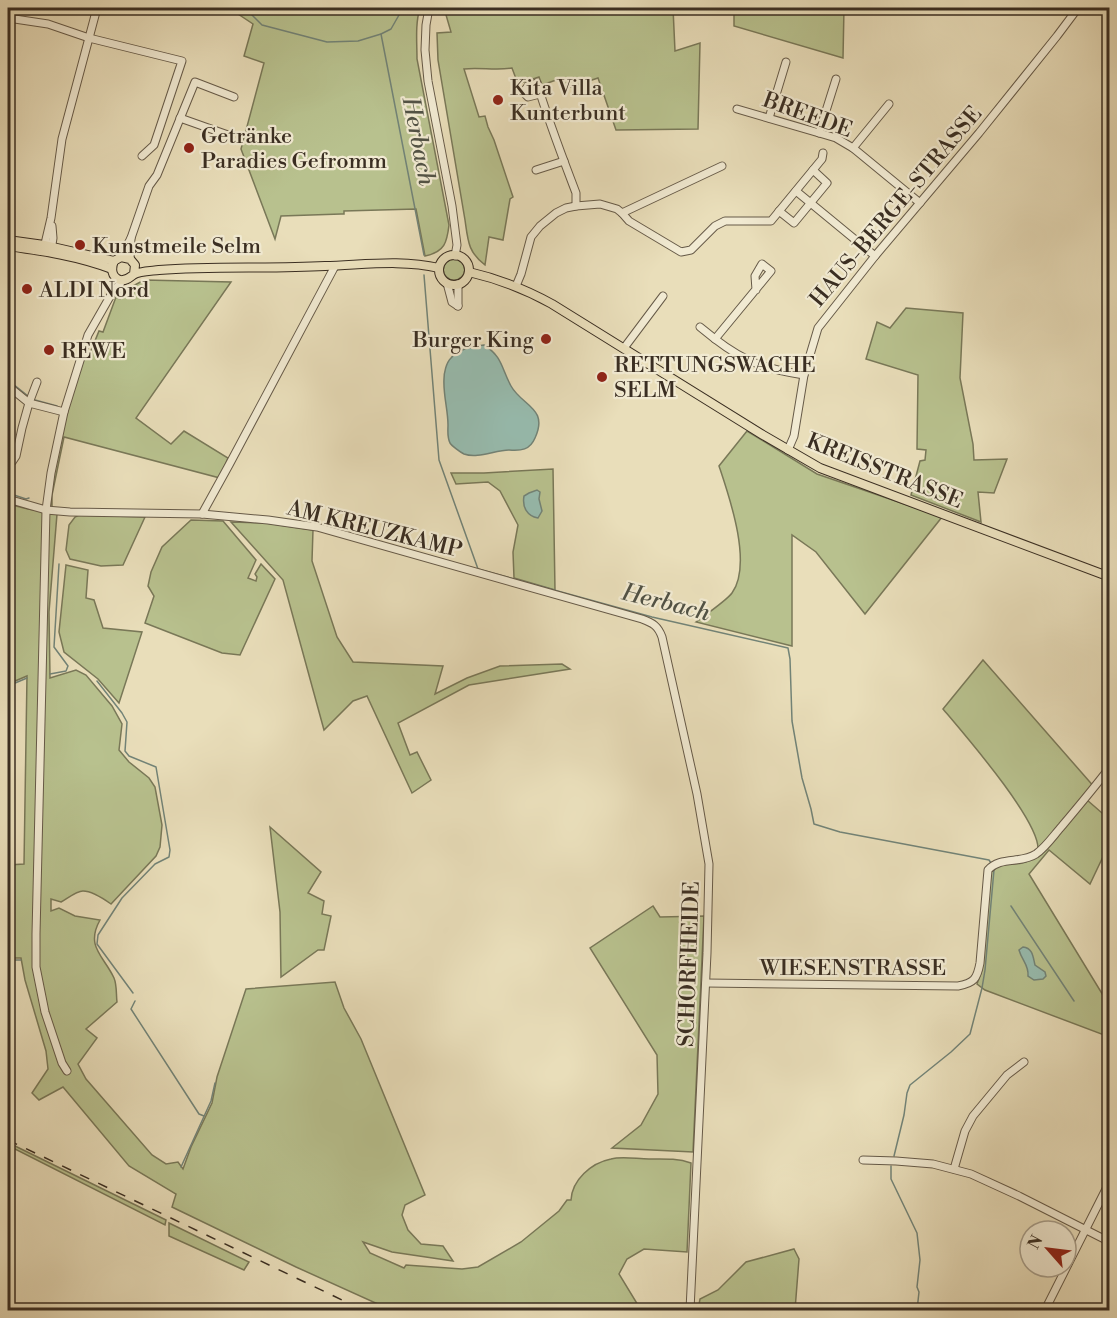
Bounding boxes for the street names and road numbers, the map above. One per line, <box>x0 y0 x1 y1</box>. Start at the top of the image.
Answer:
street label: BREEDE <box>758 86 856 144</box>
street label: HAUS-BERGE-STRASSE <box>804 101 988 313</box>
street label: KREISSTRASSE <box>802 428 966 515</box>
street label: AM KREUZKAMP <box>283 494 465 564</box>
street label: SCHORFHEIDE <box>673 881 706 1047</box>
street label: WIESENSTRASSE <box>759 955 946 982</box>

